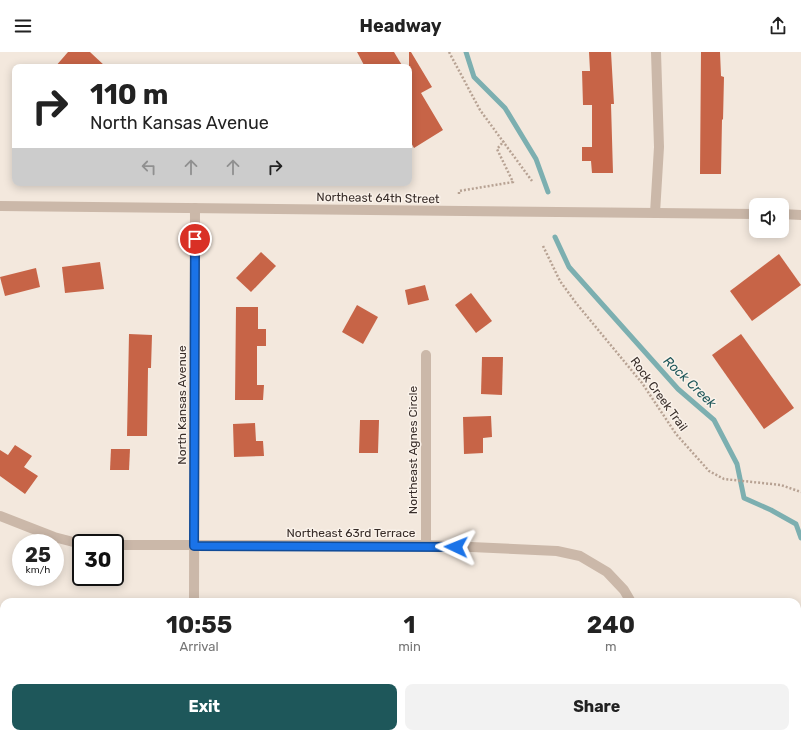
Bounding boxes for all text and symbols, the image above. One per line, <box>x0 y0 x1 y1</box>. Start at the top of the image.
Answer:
icon: menu <box>12 15 34 37</box>
text: Headway <box>360 15 441 37</box>
icon: share <box>767 15 789 37</box>
text: 110 m <box>90 78 168 111</box>
icon: right <box>24 80 76 132</box>
text: North Kansas Avenue <box>90 112 269 134</box>
icon: left <box>138 156 160 178</box>
icon: ahead <box>180 156 202 178</box>
icon: ahead <box>222 156 244 178</box>
icon: right <box>264 156 286 178</box>
street label: Northeast 64th Street <box>316 190 440 206</box>
map controls <box>749 198 789 238</box>
button: sound <box>749 198 789 238</box>
pin <box>178 222 212 256</box>
icon: arrive <box>184 228 206 250</box>
street label: North Kansas Avenue <box>175 345 189 465</box>
water label: Rock Creek <box>660 353 720 411</box>
street label: Rock Creek Trail <box>628 354 691 434</box>
street label: Northeast Agnes Circle <box>406 386 420 514</box>
street label: Northeast 63rd Terrace <box>286 526 416 540</box>
position arrow <box>435 526 477 568</box>
speed limit sign: 30 <box>72 534 124 586</box>
text: 25 <box>25 543 51 567</box>
text: km/h <box>26 564 50 576</box>
text: 10:55 <box>166 611 232 639</box>
text: 1 <box>404 611 415 639</box>
text: 240 <box>587 611 635 639</box>
text: Arrival <box>180 639 219 654</box>
text: min <box>398 639 421 654</box>
text: m <box>605 639 617 654</box>
button: Exit <box>12 684 397 730</box>
button: Share <box>405 684 789 730</box>

